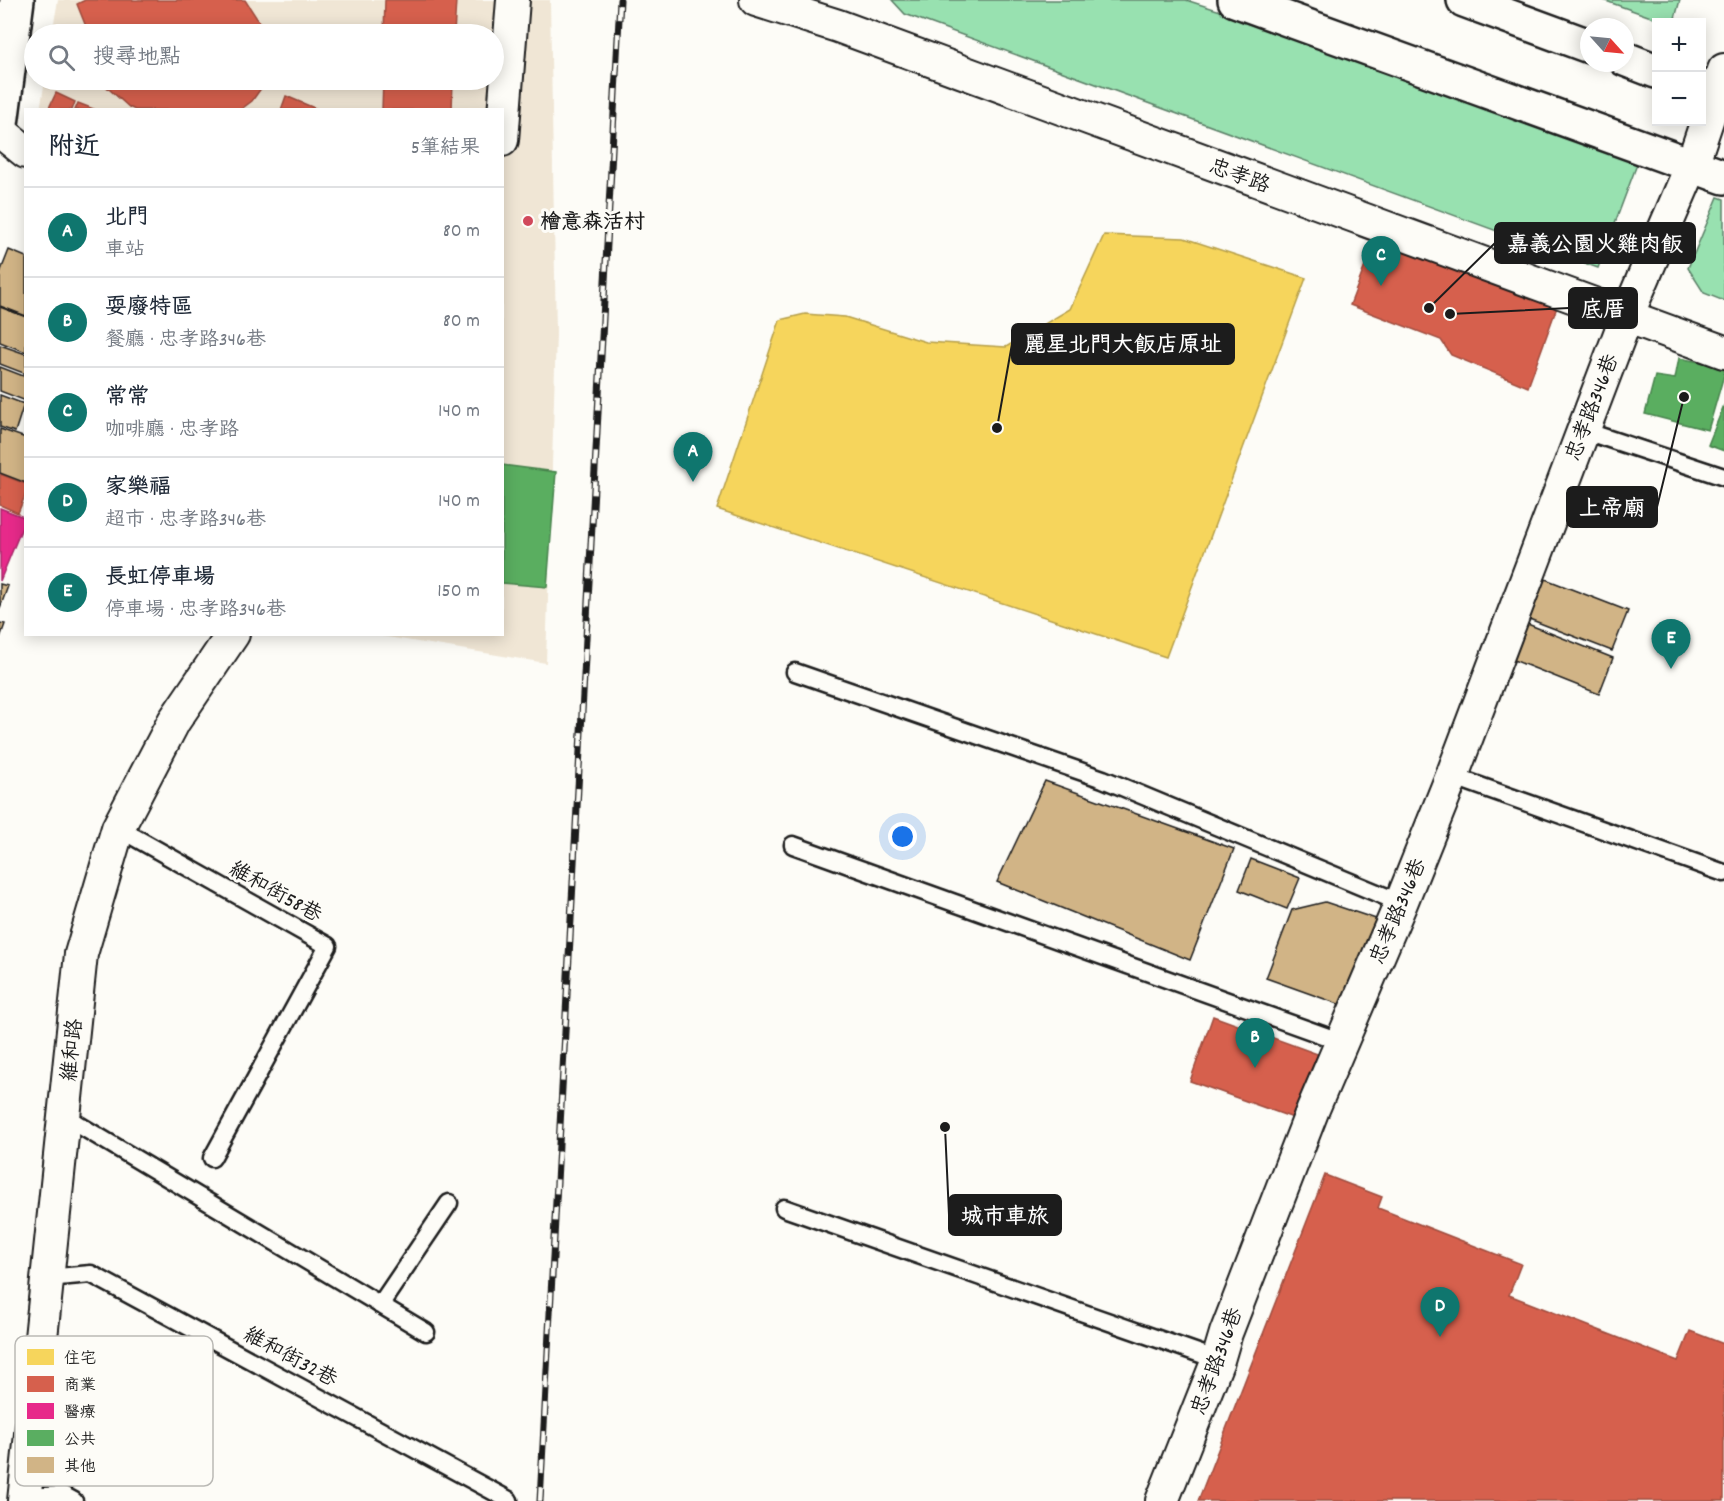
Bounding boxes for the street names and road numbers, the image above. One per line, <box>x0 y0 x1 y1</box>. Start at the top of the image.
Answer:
street label: 忠孝路 <box>1204 153 1274 203</box>
street label: 忠孝路346巷 <box>1560 350 1628 466</box>
street label: 忠孝路346巷 <box>1364 855 1436 970</box>
street label: 維和街58巷 <box>223 856 326 932</box>
street label: 維和路 <box>56 1017 92 1083</box>
street label: 忠孝路346巷 <box>1186 1304 1252 1420</box>
street label: 維和街32巷 <box>237 1321 342 1396</box>

